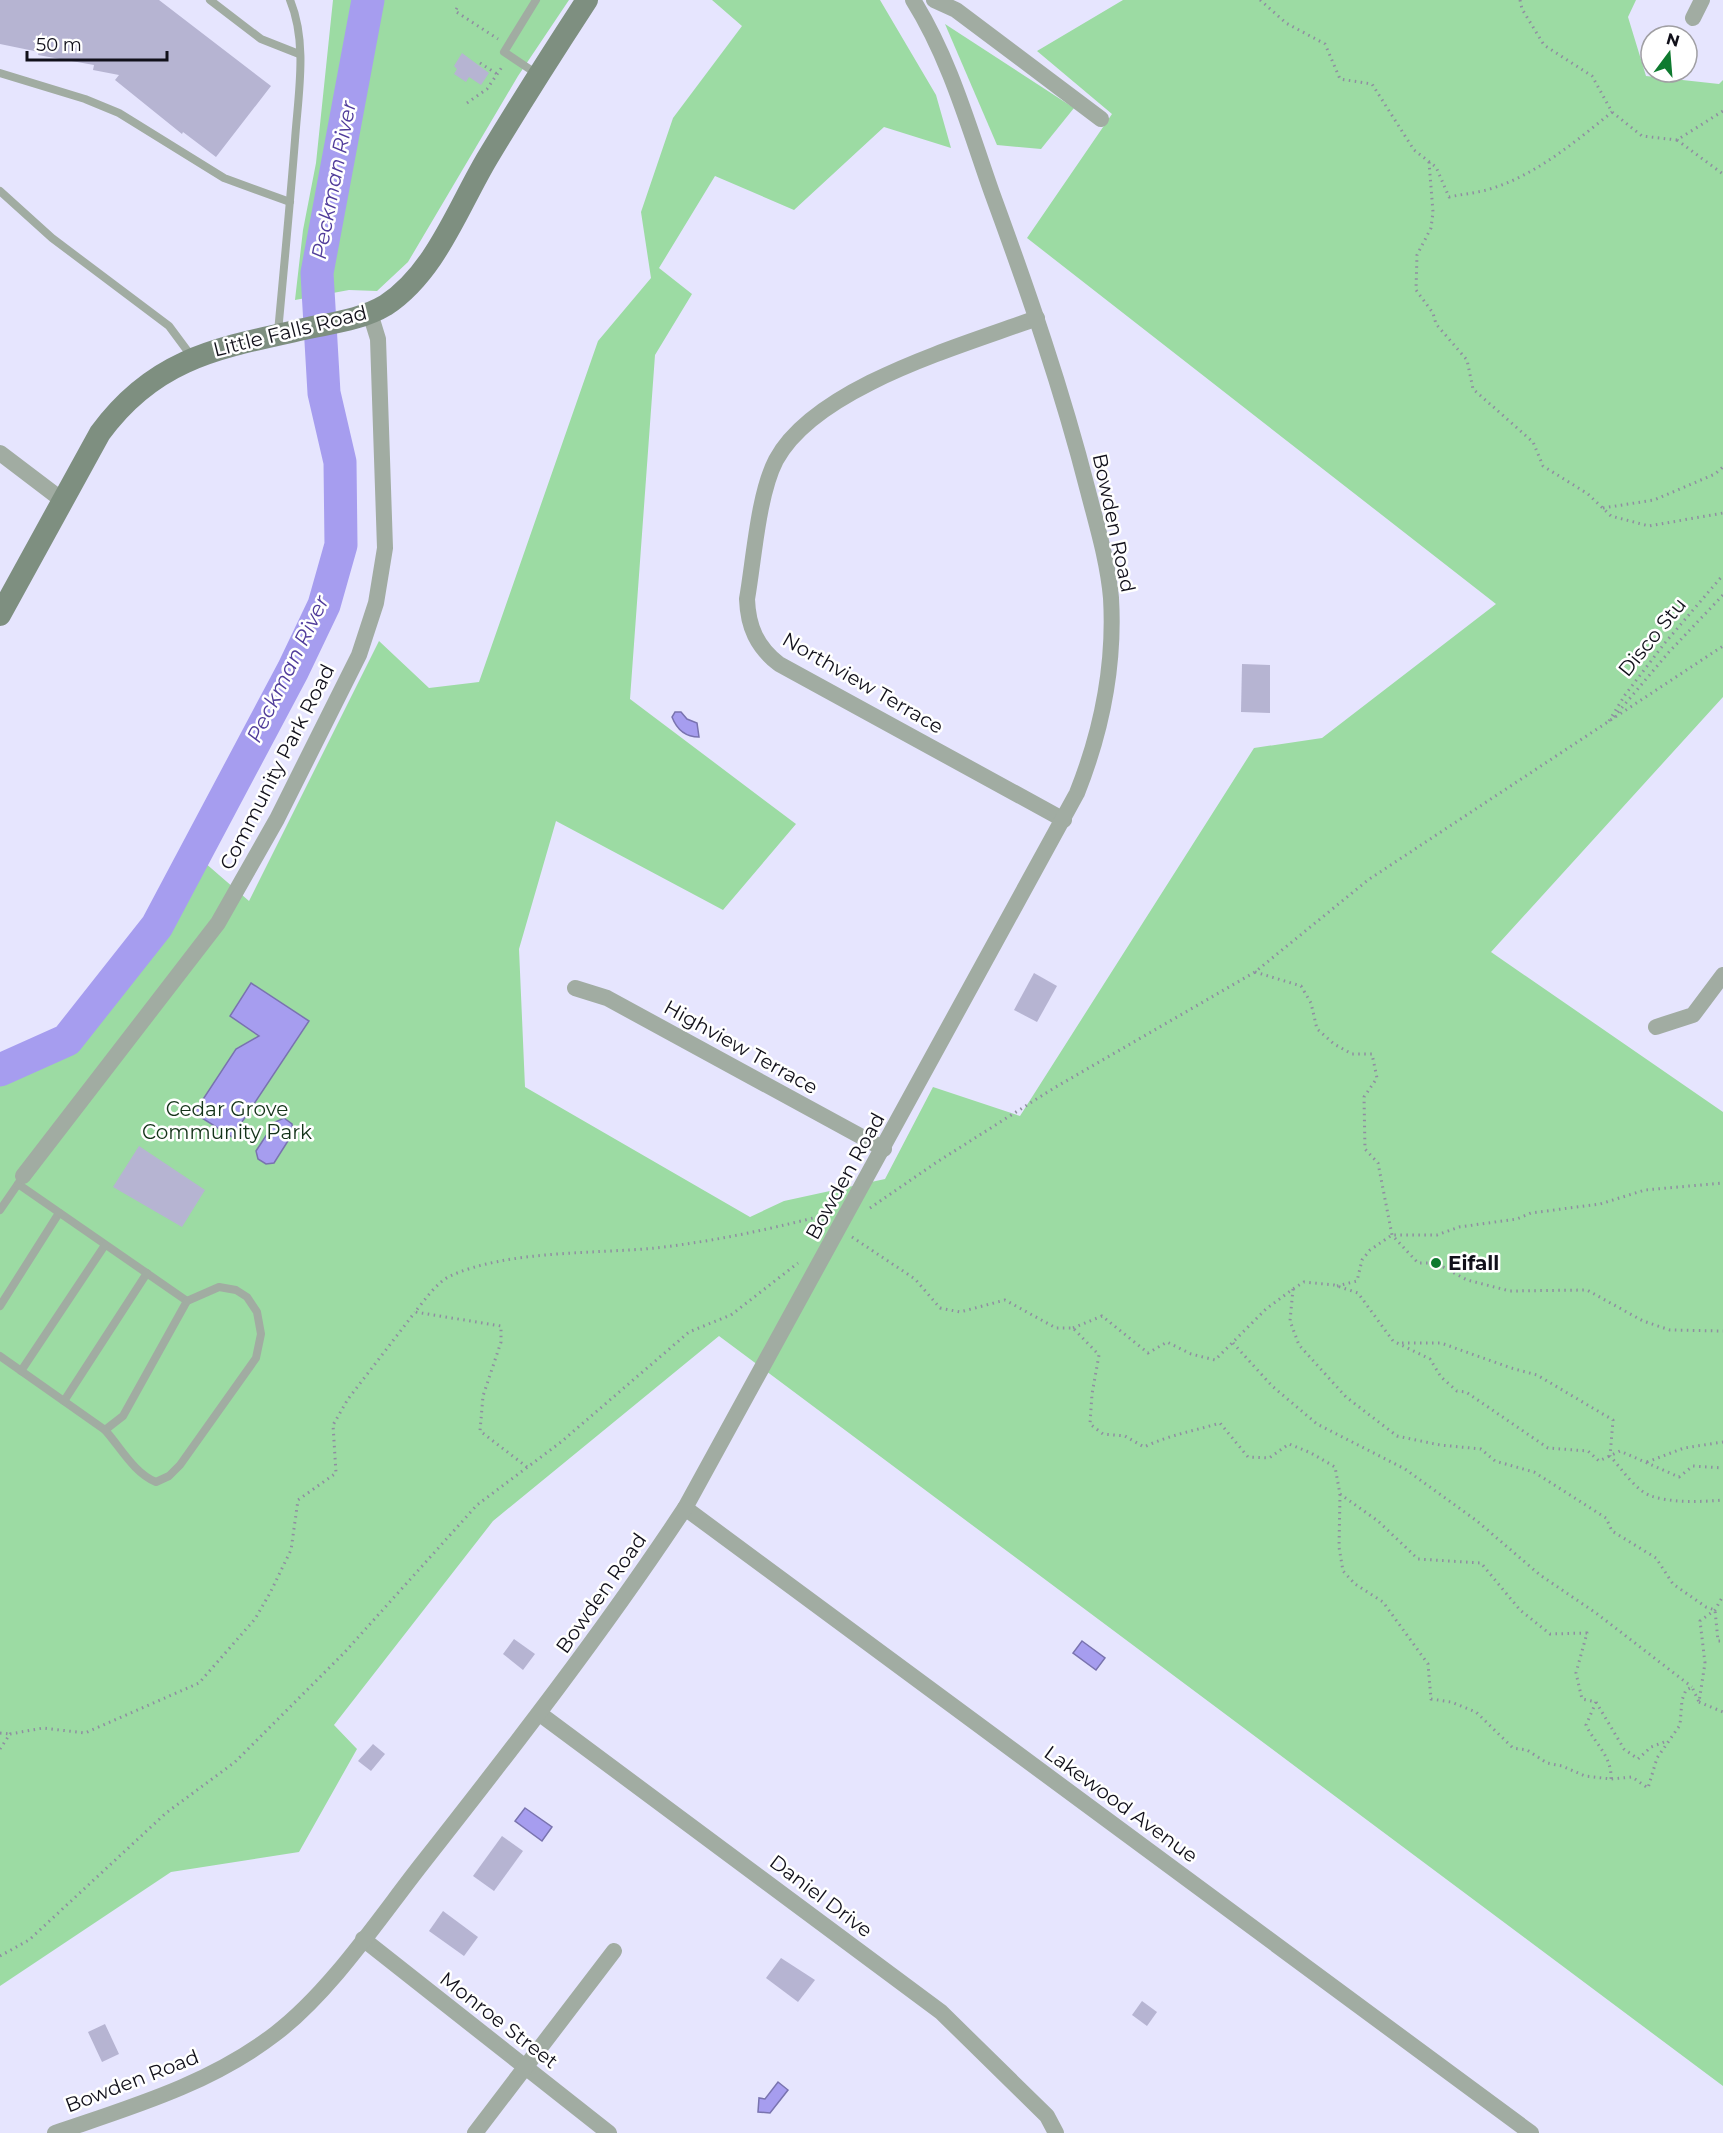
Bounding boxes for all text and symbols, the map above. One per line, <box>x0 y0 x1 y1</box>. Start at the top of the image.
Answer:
scale bar <box>27 24 166 62</box>
north arrow <box>1639 24 1699 84</box>
text: N <box>1664 29 1682 51</box>
text: 50 m <box>36 34 82 56</box>
water label: Peckman River <box>306 98 361 261</box>
street label: Little Falls Road <box>211 300 369 362</box>
street label: Bowden Road <box>1088 451 1140 595</box>
water label: Peckman River <box>241 591 334 746</box>
street label: Disco Stu <box>1613 593 1691 681</box>
street label: Northview Terrace <box>778 627 948 739</box>
street label: Community Park Road <box>215 660 339 874</box>
street label: Highview Terrace <box>660 995 822 1099</box>
park label: Cedar Grove Community Park <box>142 1097 312 1144</box>
street label: Bowden Road <box>800 1108 890 1244</box>
place label: Eifall <box>1448 1251 1499 1275</box>
marker: Eifall <box>1429 1256 1443 1270</box>
street label: Bowden Road <box>551 1528 651 1658</box>
street label: Lakewood Avenue <box>1040 1740 1202 1868</box>
street label: Daniel Drive <box>765 1850 877 1942</box>
street label: Monroe Street <box>435 1966 563 2074</box>
street label: Bowden Road <box>62 2044 202 2118</box>

